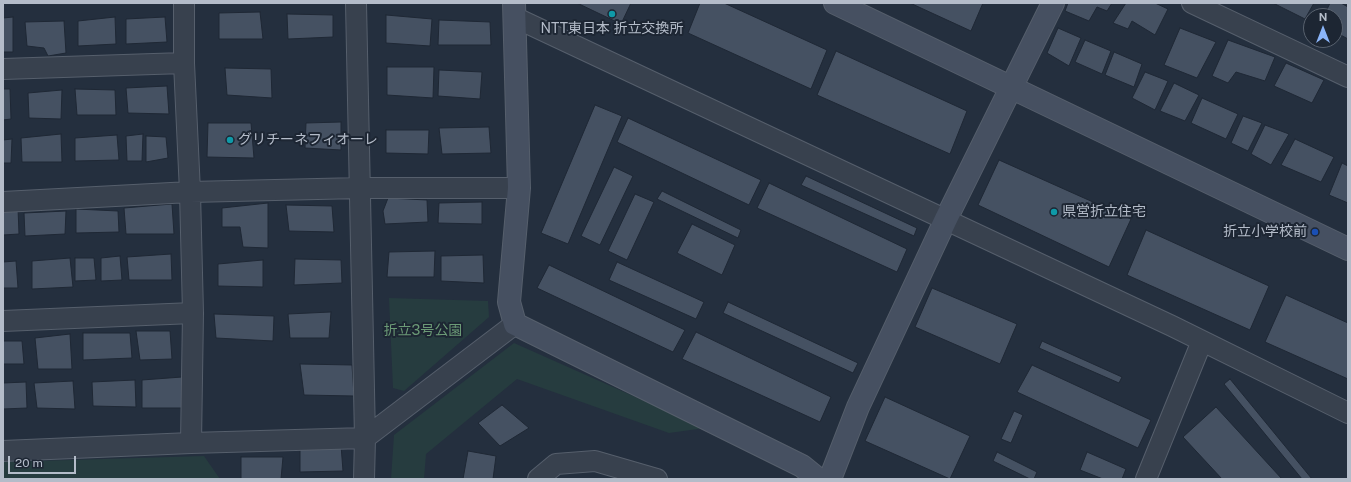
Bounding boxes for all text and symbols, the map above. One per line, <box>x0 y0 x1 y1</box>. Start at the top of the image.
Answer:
north arrow <box>1303 8 1343 48</box>
marker: NTT東日本 折立交換所 <box>607 9 617 19</box>
text: N <box>1319 11 1327 23</box>
place label: NTT東日本 折立交換所 <box>541 21 683 37</box>
place label: グリチーネフィオーレ <box>238 132 378 148</box>
marker: グリチーネフィオーレ <box>225 135 235 145</box>
place label: 県営折立住宅 <box>1062 204 1146 220</box>
marker: 県営折立住宅 <box>1049 207 1059 217</box>
place label: 折立小学校前 <box>1223 224 1307 240</box>
marker: 折立小学校前 <box>1310 227 1320 237</box>
park label: 折立3号公園 <box>384 323 462 339</box>
scale bar <box>10 448 78 474</box>
text: 20 m <box>15 456 43 470</box>

